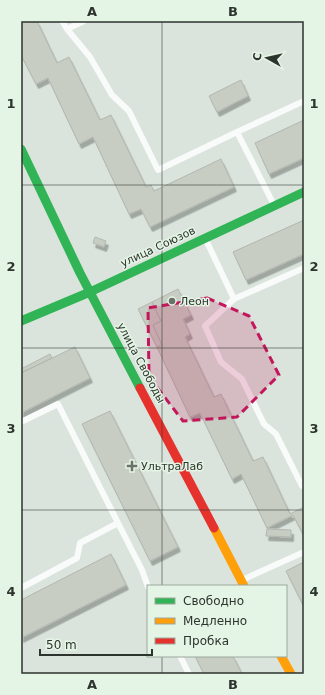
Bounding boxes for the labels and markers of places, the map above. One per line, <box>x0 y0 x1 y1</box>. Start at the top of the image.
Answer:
place label: Леон <box>180 295 209 308</box>
marker: Леон <box>167 296 177 306</box>
marker: УльтраЛаб <box>126 460 138 472</box>
place label: УльтраЛаб <box>141 460 203 473</box>

